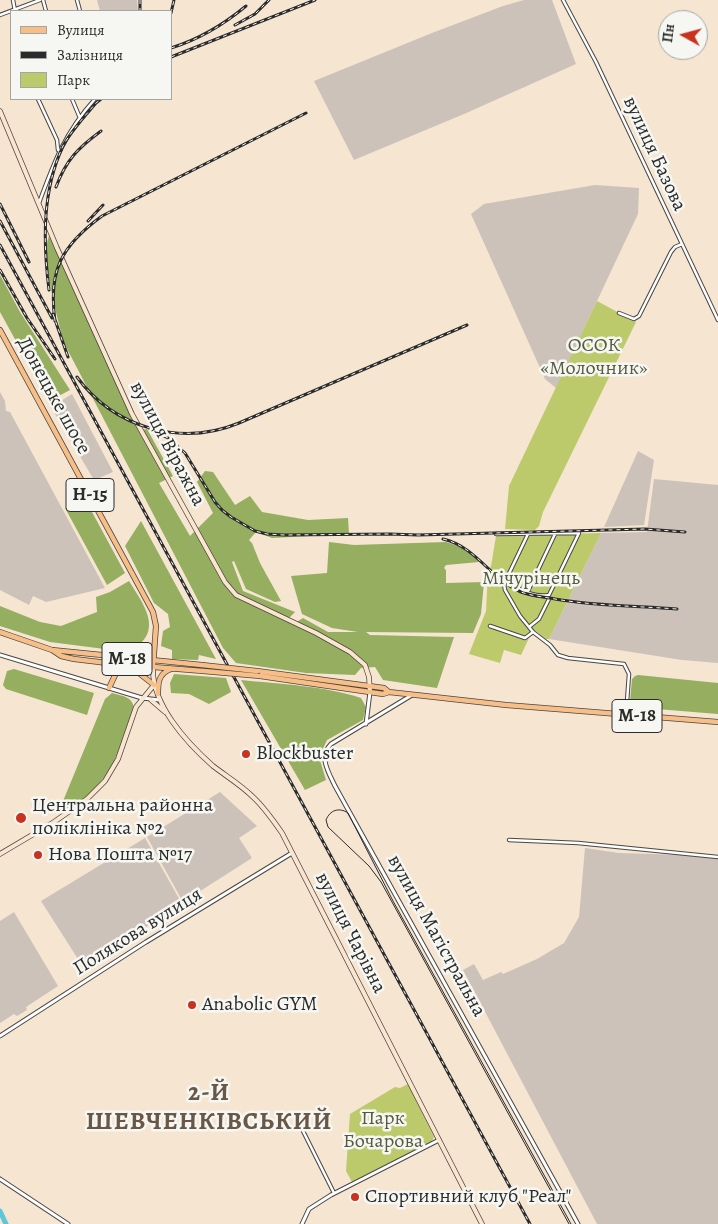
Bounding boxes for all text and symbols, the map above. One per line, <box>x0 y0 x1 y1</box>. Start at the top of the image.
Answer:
legend <box>10 10 172 100</box>
north arrow <box>658 10 708 60</box>
text: Вулиця <box>57 20 104 40</box>
text: Пн <box>658 23 679 43</box>
text: Залізниця <box>57 45 123 65</box>
text: Парк <box>57 70 90 90</box>
street label: вулиця Базова <box>617 93 691 215</box>
street label: Донецьке шосе <box>11 333 95 459</box>
park label: ОСОК «Молочник» <box>540 334 648 381</box>
street label: вулиця Віражна <box>124 377 210 511</box>
road number: Н-15 <box>66 478 114 512</box>
park label: Мічурінець <box>482 567 580 591</box>
road number: М-18 <box>102 642 152 676</box>
road number: М-18 <box>612 699 662 732</box>
place label: Blockbuster <box>256 742 353 766</box>
marker: Blockbuster <box>240 748 252 760</box>
place label: Центральна районна поліклініка №2 <box>32 794 213 841</box>
marker: Центральна районна поліклініка №2 <box>14 811 28 825</box>
place label: Нова Пошта №17 <box>48 843 192 867</box>
marker: Нова Пошта №17 <box>32 849 44 861</box>
street label: вулиця Магістральна <box>381 851 491 1021</box>
street label: вулиця Чарівна <box>309 869 391 997</box>
street label: Полякова вулиця <box>69 883 207 981</box>
place label: Anabolic GYM <box>202 993 317 1017</box>
marker: Anabolic GYM <box>186 999 198 1011</box>
district label: 2-Й ШЕВЧЕНКІВСЬКИЙ <box>84 1079 334 1138</box>
park label: Парк Бочарова <box>343 1107 423 1154</box>
place label: Спортивний клуб "Реал" <box>365 1185 571 1209</box>
marker: Спортивний клуб "Реал" <box>349 1191 361 1203</box>

